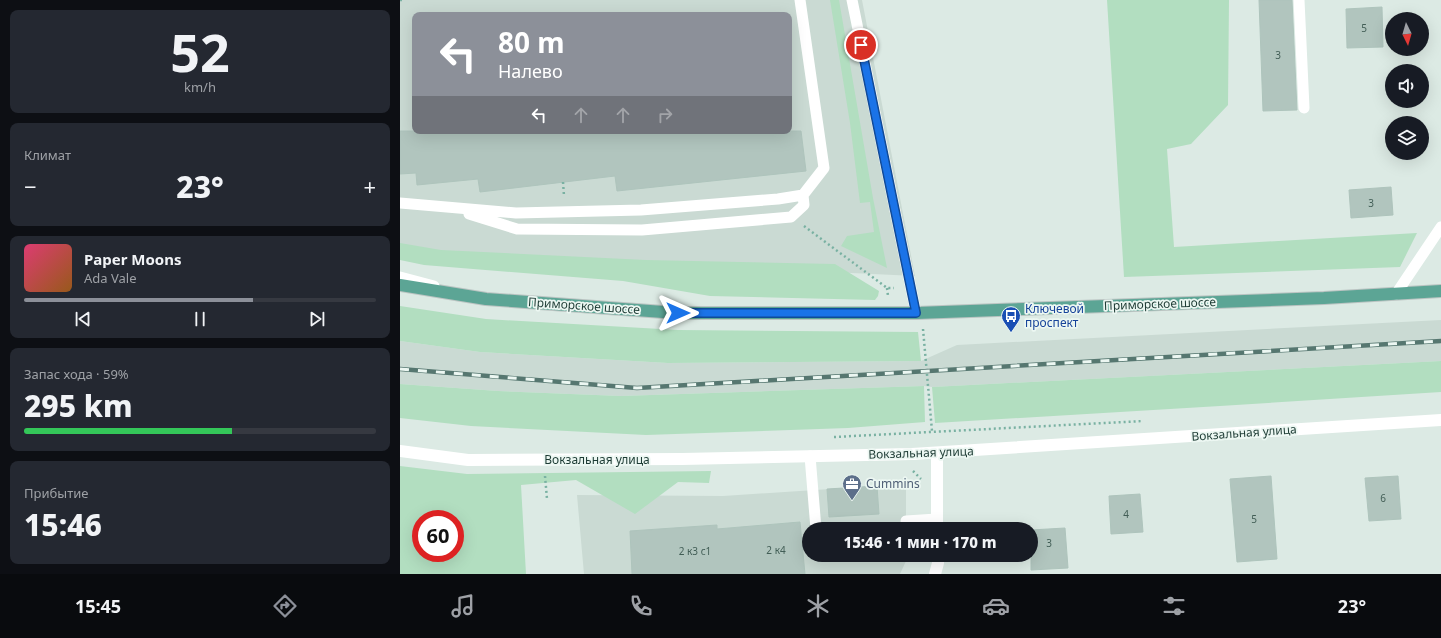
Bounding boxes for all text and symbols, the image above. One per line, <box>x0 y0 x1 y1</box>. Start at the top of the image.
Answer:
north arrow <box>1385 12 1429 56</box>
map controls <box>1385 12 1429 160</box>
text: 52 <box>170 16 230 87</box>
house number: 5 <box>1361 21 1367 35</box>
text: 80 m <box>498 23 565 61</box>
icon: left <box>432 28 484 80</box>
pin <box>844 28 878 62</box>
icon: arrive <box>850 34 872 56</box>
house number: 3 <box>1275 48 1281 62</box>
text: Налево <box>498 59 563 83</box>
button: sound <box>1385 64 1429 108</box>
text: km/h <box>184 78 216 96</box>
icon: left <box>528 104 550 126</box>
icon: ahead <box>570 104 592 126</box>
icon: ahead <box>612 104 634 126</box>
icon: right <box>654 104 676 126</box>
button: layers <box>1385 116 1429 160</box>
text: Климат <box>24 146 71 164</box>
text: 23° <box>176 166 224 207</box>
text: − <box>24 171 37 201</box>
text: + <box>363 171 376 201</box>
house number: 3 <box>1368 196 1374 210</box>
text: Paper Moons <box>84 249 182 269</box>
text: Ada Vale <box>84 269 137 287</box>
position arrow <box>657 292 699 334</box>
street label: Приморское шоссе <box>528 293 641 318</box>
street label: Приморское шоссе <box>1104 293 1217 314</box>
place label: Ключевой проспект <box>1025 300 1084 331</box>
bus stop icon: Ключевой проспект <box>1000 305 1022 333</box>
icon: previous <box>72 308 94 330</box>
icon: pause <box>189 308 211 330</box>
icon: next <box>306 308 328 330</box>
text: Запас хода · 59% <box>24 365 129 383</box>
text: 295 km <box>24 385 133 426</box>
street label: Вокзальная улица <box>1191 420 1297 445</box>
street label: Вокзальная улица <box>868 442 974 463</box>
street label: Вокзальная улица <box>544 451 650 468</box>
office icon: Cummins <box>841 473 863 501</box>
place label: Cummins <box>866 475 920 492</box>
text: Прибытие <box>24 484 88 502</box>
house number: 6 <box>1380 491 1386 505</box>
text: 15:46 <box>24 504 102 545</box>
house number: 4 <box>1123 507 1129 521</box>
speed limit sign: 60 <box>412 510 464 562</box>
house number: 5 <box>1251 512 1257 526</box>
text: 15:46 · 1 мин · 170 m <box>843 532 997 552</box>
house number: 3 <box>1046 536 1052 550</box>
house number: 2 к4 <box>766 543 786 557</box>
house number: 2 к3 с1 <box>679 544 711 558</box>
icon: directions <box>271 592 299 620</box>
icon: music <box>449 592 477 620</box>
icon: phone <box>627 592 655 620</box>
icon: climate <box>804 592 832 620</box>
icon: car <box>982 592 1010 620</box>
icon: filters <box>1160 592 1188 620</box>
text: 15:45 <box>75 594 121 618</box>
text: 23° <box>1338 594 1366 618</box>

